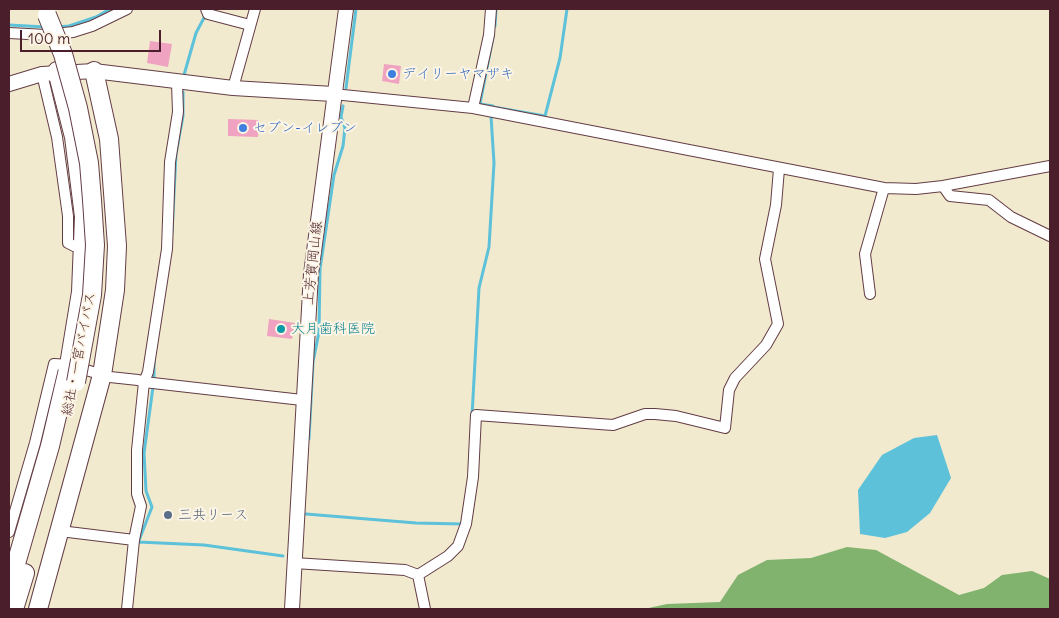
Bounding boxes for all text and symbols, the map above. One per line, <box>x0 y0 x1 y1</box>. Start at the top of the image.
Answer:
scale bar <box>22 20 164 52</box>
text: 100 m <box>28 29 70 48</box>
place label: デイリーヤマザキ <box>402 66 514 82</box>
marker: デイリーヤマザキ <box>386 68 398 80</box>
place label: セブン-イレブン <box>253 120 357 136</box>
marker: セブン-イレブン <box>237 122 249 134</box>
street label: 上芳賀岡山線 <box>300 220 326 306</box>
street label: 総社・一宮バイパス <box>59 291 99 417</box>
place label: 大月歯科医院 <box>291 321 375 337</box>
marker: 大月歯科医院 <box>275 323 287 335</box>
place label: 三共リース <box>178 507 248 523</box>
marker: 三共リース <box>162 509 174 521</box>

